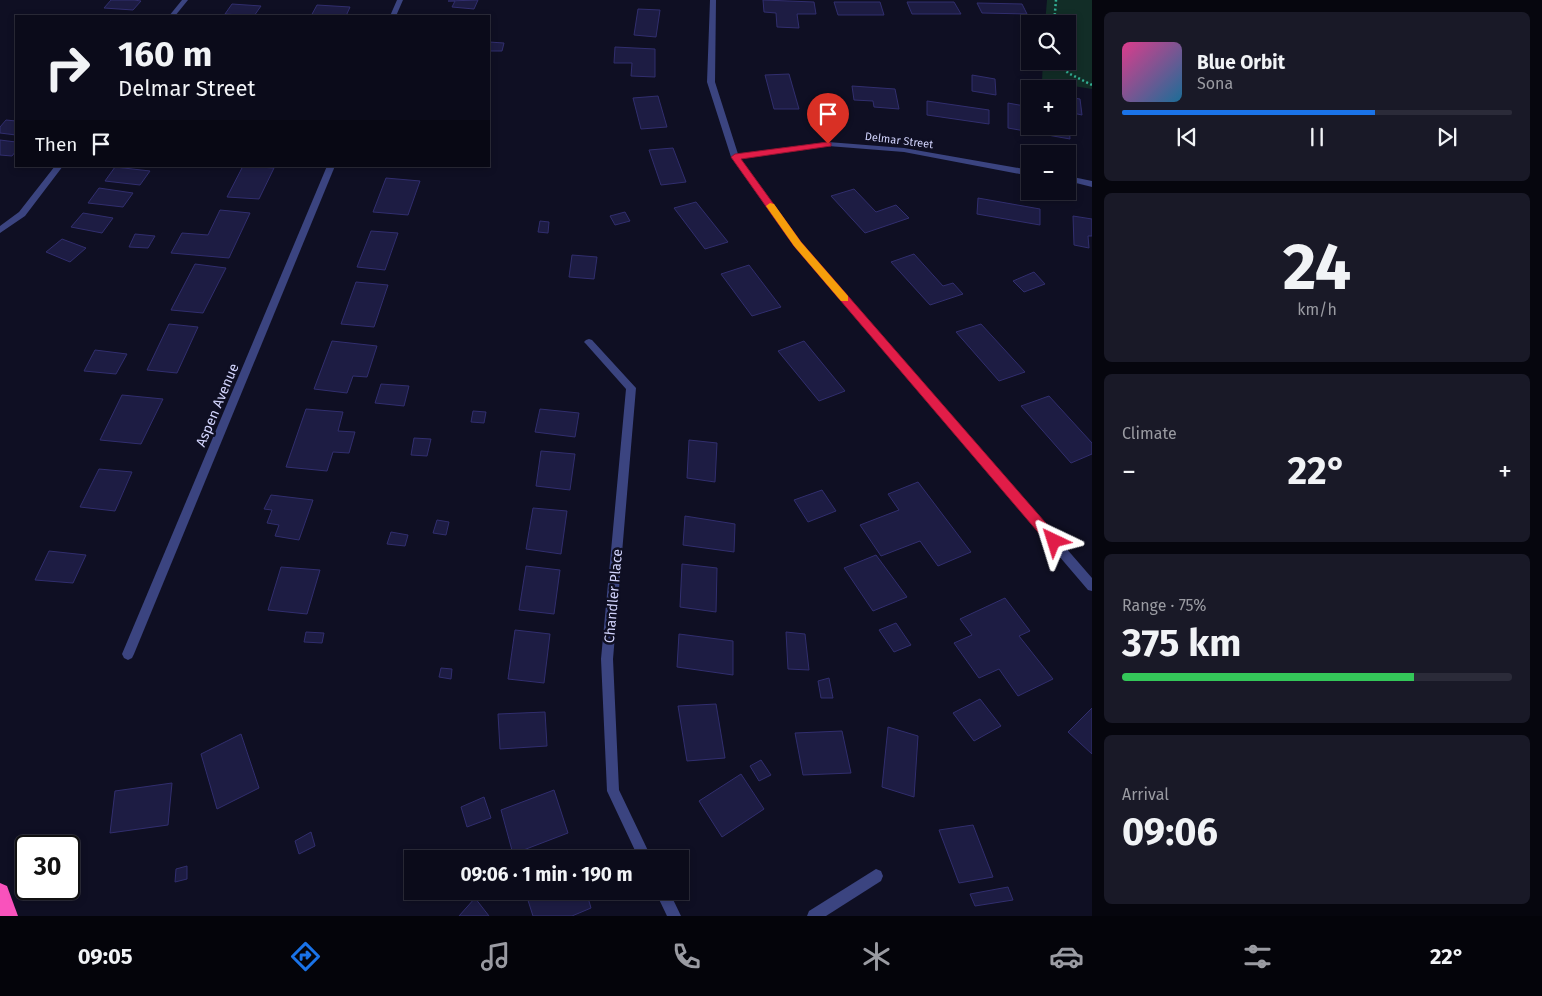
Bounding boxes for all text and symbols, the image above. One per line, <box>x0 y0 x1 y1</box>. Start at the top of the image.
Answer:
map controls <box>1021 15 1076 200</box>
button: search <box>1021 15 1076 70</box>
text: 160 m <box>118 33 212 75</box>
icon: right <box>35 35 100 100</box>
text: Blue Orbit <box>1197 51 1285 74</box>
text: Sona <box>1197 74 1233 93</box>
text: Delmar Street <box>118 75 255 102</box>
button: + <box>1021 80 1076 135</box>
pin <box>807 93 849 144</box>
icon: arrive <box>814 100 842 128</box>
icon: previous <box>1173 123 1201 151</box>
icon: pause <box>1303 123 1331 151</box>
icon: next <box>1433 123 1461 151</box>
icon: arrive <box>87 130 115 158</box>
street label: Delmar Street <box>864 130 934 151</box>
text: Then <box>35 133 77 156</box>
button: − <box>1021 145 1076 200</box>
text: 24 <box>1283 228 1351 306</box>
text: km/h <box>1297 300 1337 319</box>
street label: Aspen Avenue <box>192 361 243 449</box>
text: Climate <box>1122 424 1177 443</box>
text: 22° <box>1287 448 1347 494</box>
text: − <box>1122 455 1136 488</box>
text: + <box>1498 455 1512 488</box>
position arrow <box>1027 514 1079 566</box>
street label: Chandler Place <box>601 548 626 644</box>
text: Range · 75% <box>1122 596 1206 615</box>
text: 375 km <box>1122 620 1241 666</box>
text: Arrival <box>1122 785 1169 804</box>
text: 09:06 <box>1122 809 1218 855</box>
speed limit sign: 30 <box>15 835 80 900</box>
text: 09:06 · 1 min · 190 m <box>461 863 632 886</box>
icon: directions <box>288 939 323 974</box>
icon: music <box>478 939 513 974</box>
icon: phone <box>669 939 704 974</box>
icon: climate <box>859 939 894 974</box>
icon: car <box>1049 939 1084 974</box>
icon: filters <box>1240 939 1275 974</box>
text: 09:05 <box>78 943 133 970</box>
text: 22° <box>1430 943 1464 970</box>

